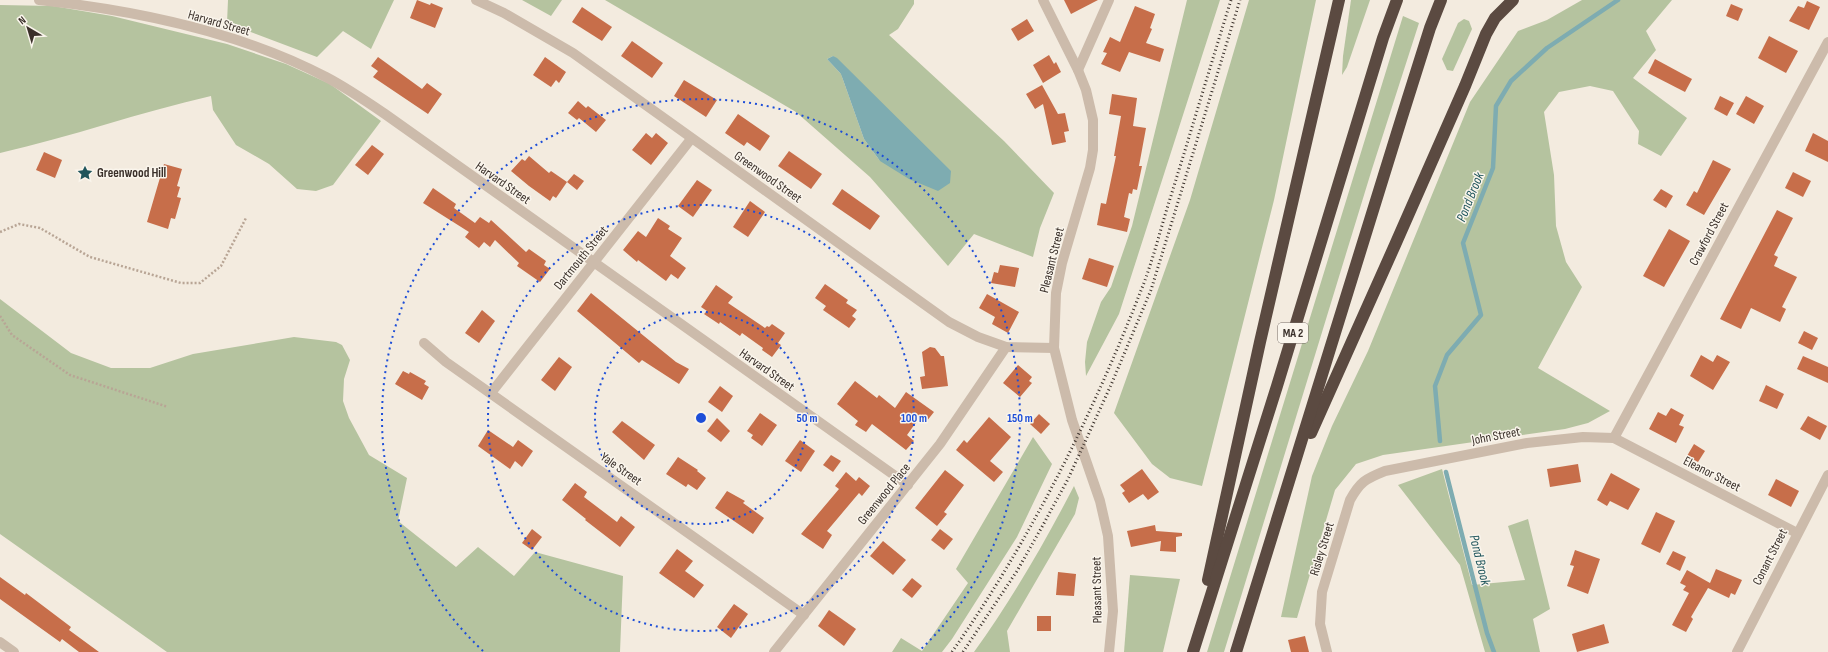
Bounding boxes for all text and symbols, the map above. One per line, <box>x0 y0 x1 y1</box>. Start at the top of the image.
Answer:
street label: Harvard Street <box>186 7 252 39</box>
north arrow <box>8 8 48 48</box>
text: N <box>16 14 29 27</box>
street label: Greenwood Street <box>731 148 805 206</box>
street label: Harvard Street <box>472 158 534 208</box>
place icon: Greenwood Hill <box>76 164 94 182</box>
place label: Greenwood Hill <box>97 165 167 181</box>
water label: Pond Brook <box>1452 169 1488 224</box>
street label: Crawford Street <box>1686 200 1732 268</box>
street label: Dartmouth Street <box>550 223 612 293</box>
street label: Pleasant Street <box>1036 226 1068 294</box>
road number: MA 2 <box>1278 323 1308 343</box>
street label: Harvard Street <box>736 345 798 395</box>
centre of rings <box>694 411 708 425</box>
text: 50 m <box>797 411 817 426</box>
text: 100 m <box>901 411 927 426</box>
text: 150 m <box>1007 411 1033 426</box>
street label: John Street <box>1470 423 1521 449</box>
street label: Yale Street <box>597 449 645 489</box>
street label: Eleanor Street <box>1681 453 1743 495</box>
street label: Greenwood Place <box>854 460 914 528</box>
street label: Risley Street <box>1306 520 1338 578</box>
street label: Conant Street <box>1749 526 1791 588</box>
water label: Pond Brook <box>1465 533 1495 588</box>
street label: Pleasant Street <box>1088 556 1106 624</box>

